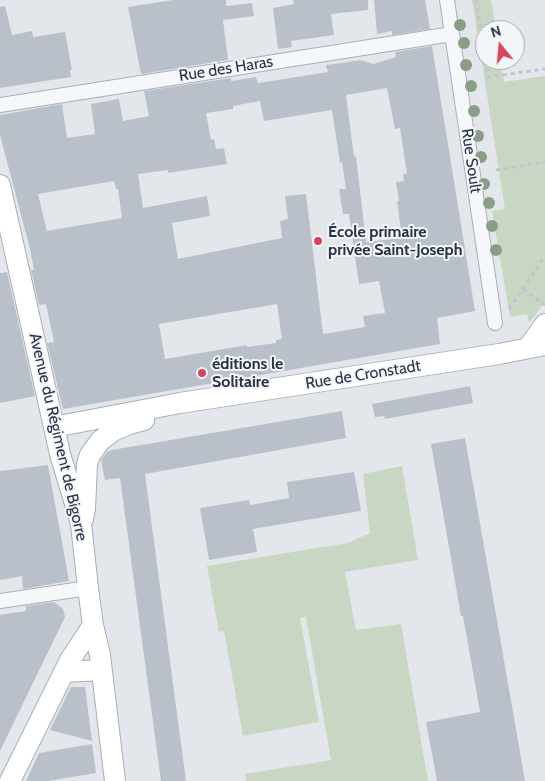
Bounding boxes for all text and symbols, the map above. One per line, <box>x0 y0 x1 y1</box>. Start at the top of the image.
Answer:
north arrow <box>475 20 525 70</box>
text: N <box>489 22 503 42</box>
street label: Rue des Haras <box>178 52 274 86</box>
street label: Rue Soult <box>457 127 485 195</box>
place label: École primaire privée Saint-Joseph <box>328 222 463 260</box>
marker: École primaire privée Saint-Joseph <box>312 235 324 247</box>
street label: Avenue du Régiment de Bigorre <box>25 331 91 543</box>
place label: éditions le Solitaire <box>212 354 283 392</box>
street label: Rue de Cronstadt <box>304 356 422 394</box>
marker: éditions le Solitaire <box>196 367 208 379</box>

